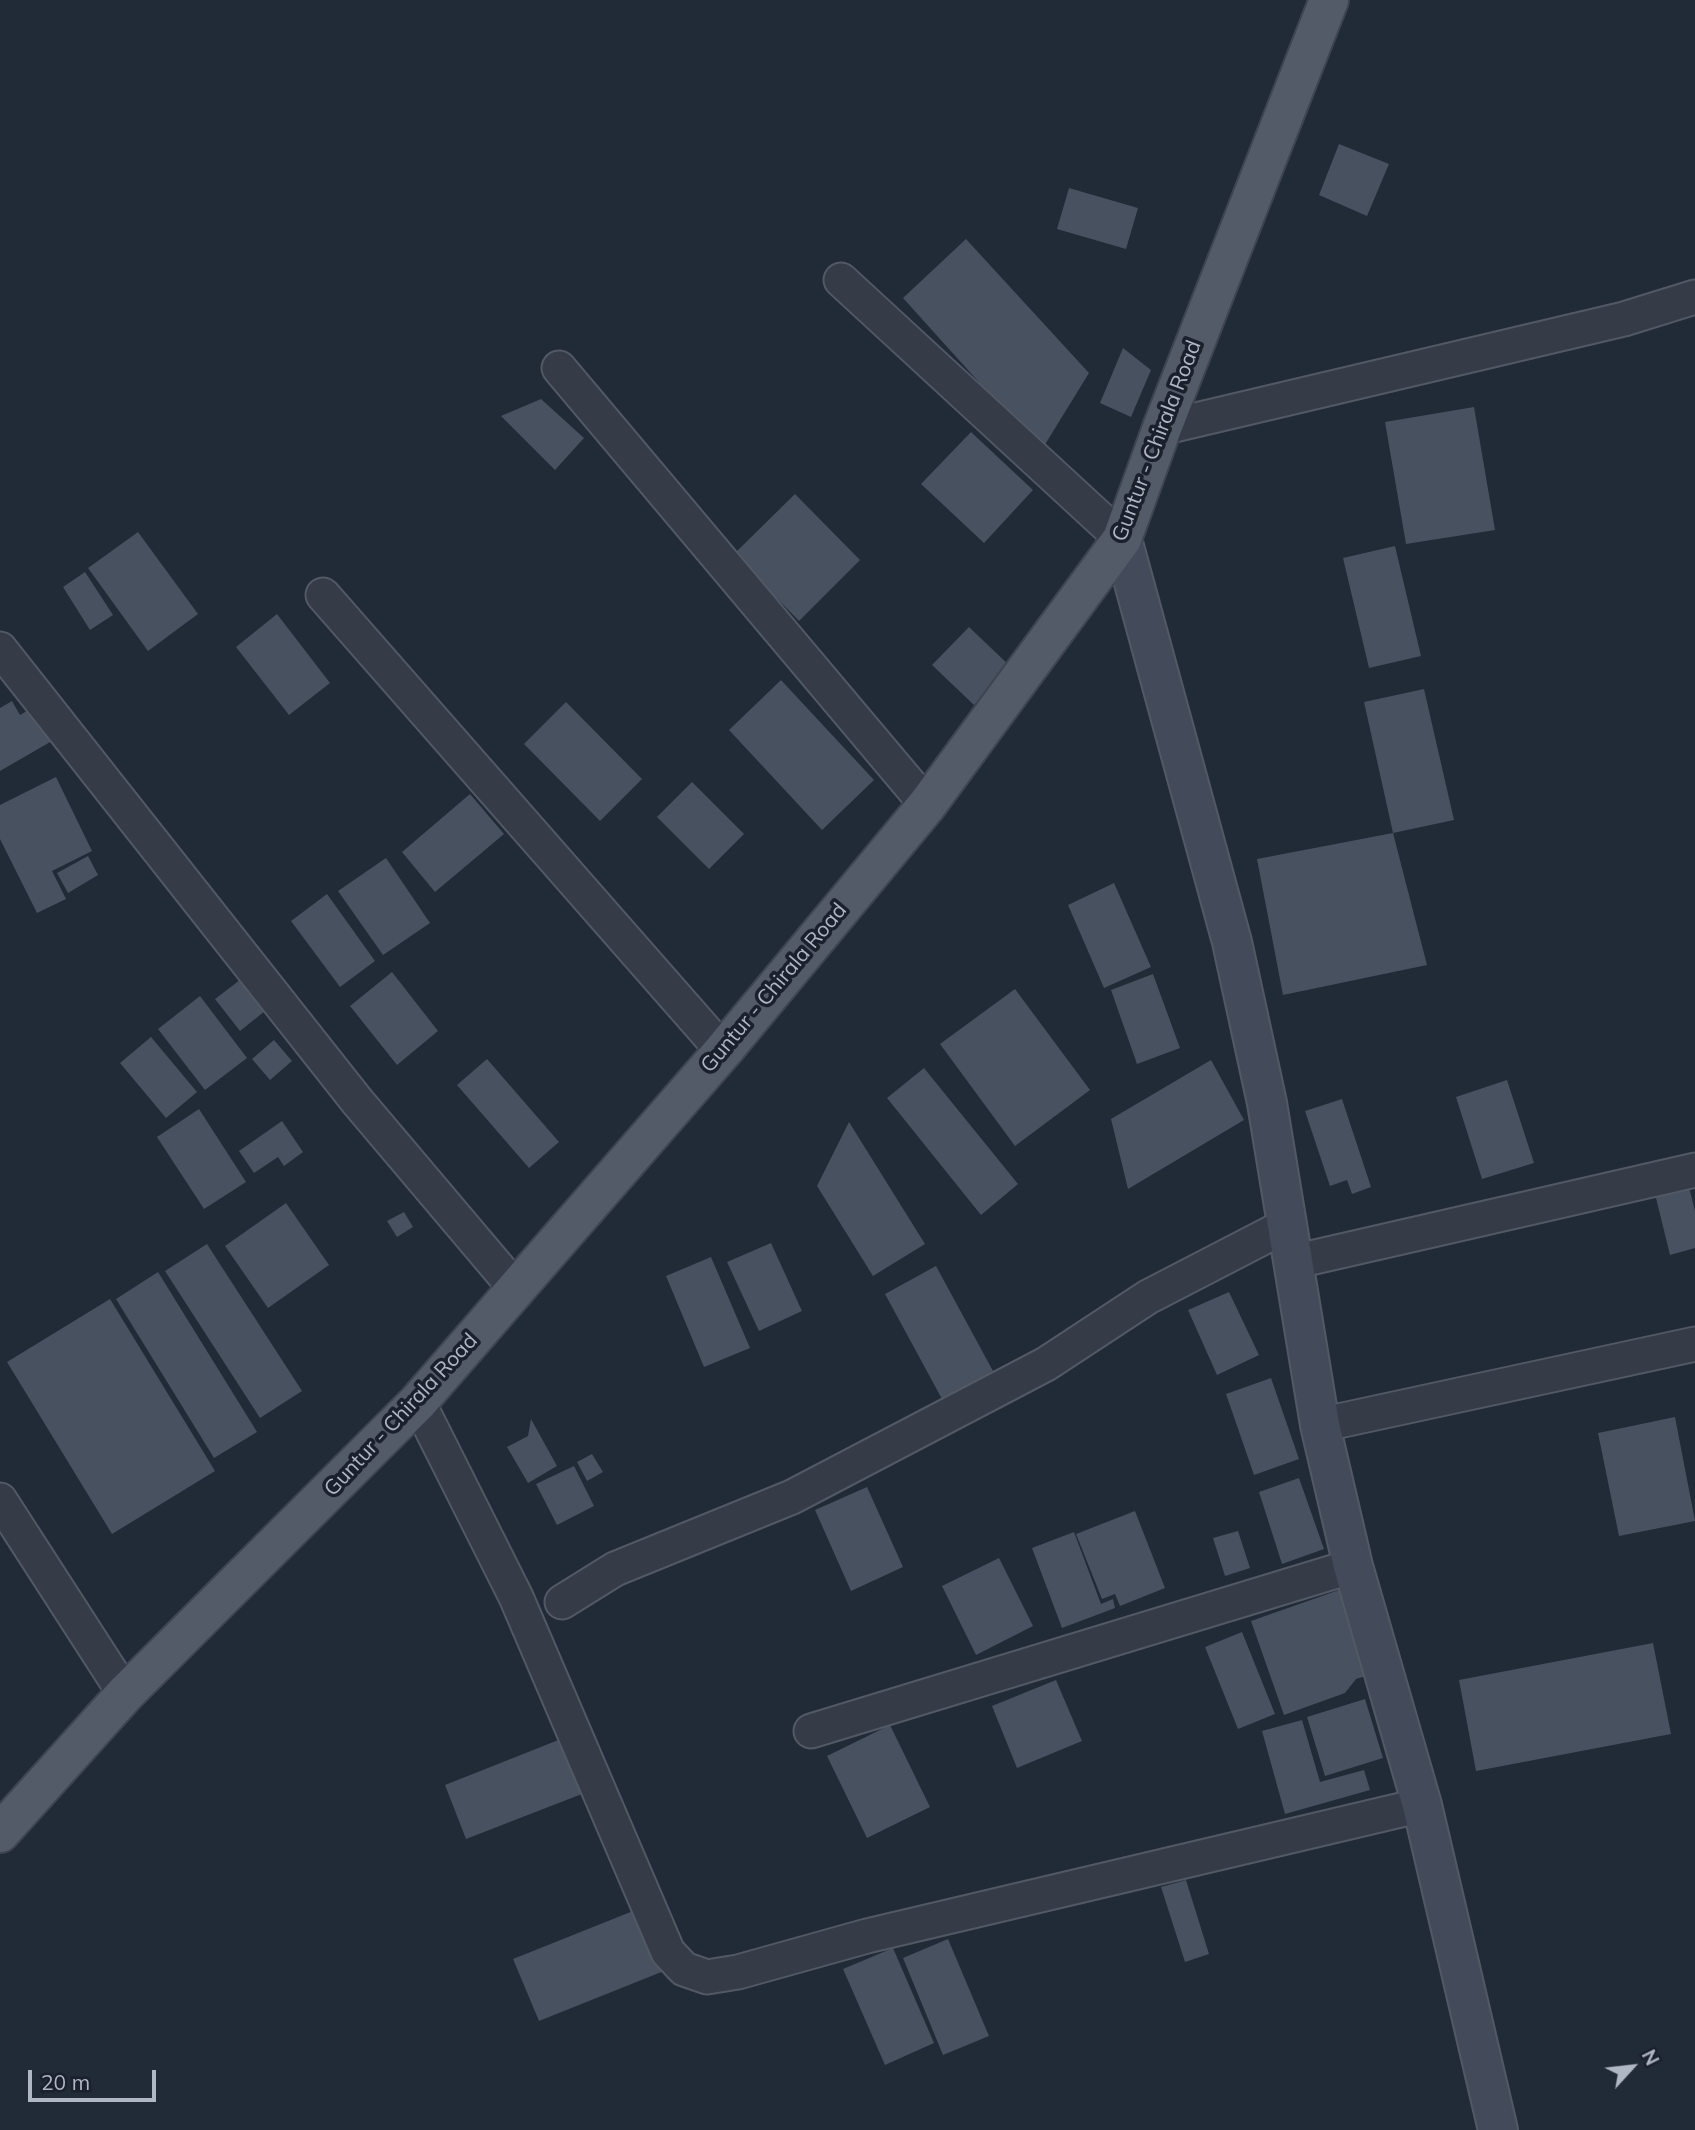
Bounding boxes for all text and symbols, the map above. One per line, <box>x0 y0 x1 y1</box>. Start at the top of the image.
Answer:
street label: Guntur - Chirala Road <box>1107 337 1207 545</box>
street label: Guntur - Chirala Road <box>696 898 852 1078</box>
street label: Guntur - Chirala Road <box>319 1328 483 1502</box>
north arrow <box>1597 2032 1667 2102</box>
text: N <box>1637 2046 1665 2069</box>
scale bar <box>32 2056 159 2100</box>
text: 20 m <box>41 2069 90 2095</box>

